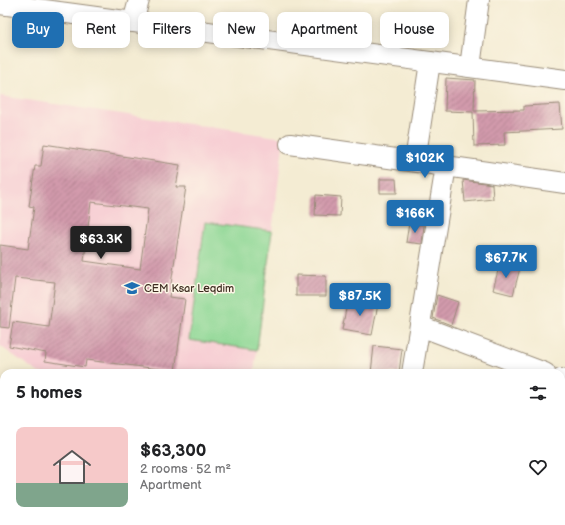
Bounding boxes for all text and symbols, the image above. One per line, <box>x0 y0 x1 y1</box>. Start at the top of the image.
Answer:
chip: Buy <box>12 12 64 48</box>
chip: Rent <box>72 12 130 48</box>
chip: Filters <box>138 12 205 48</box>
chip: New <box>213 12 269 48</box>
chip: Apartment <box>277 12 372 48</box>
chip: House <box>380 12 449 48</box>
pin: $102K <box>397 145 453 179</box>
text: $102K <box>406 150 444 166</box>
pin: $166K <box>387 200 443 234</box>
text: $166K <box>396 205 434 221</box>
pin: $63.3K <box>68 226 134 260</box>
text: $63.3K <box>79 231 123 247</box>
pin: $67.7K <box>473 245 539 279</box>
text: $67.7K <box>485 250 527 266</box>
school or university icon: CEM Ksar Leqdim <box>123 279 141 297</box>
place label: CEM Ksar Leqdim <box>144 282 234 295</box>
pin: $87.5K <box>327 283 393 317</box>
text: $87.5K <box>339 288 381 304</box>
icon: filters <box>527 382 549 404</box>
text: 5 homes <box>16 383 82 403</box>
text: $63,300 <box>140 441 206 461</box>
icon: home <box>48 443 96 491</box>
icon: heart <box>527 456 549 478</box>
text: 2 rooms · 52 m² <box>140 461 231 477</box>
text: Apartment <box>140 477 201 493</box>

